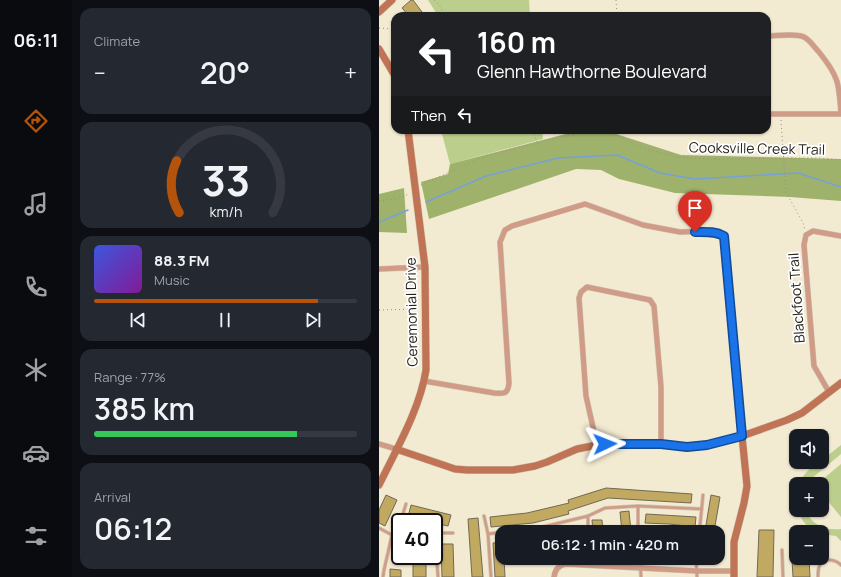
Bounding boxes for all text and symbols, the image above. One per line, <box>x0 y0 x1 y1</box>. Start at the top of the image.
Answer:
text: 160 m <box>477 23 556 61</box>
text: 06:11 <box>14 28 58 52</box>
icon: left <box>411 28 463 80</box>
text: Climate <box>94 32 140 50</box>
text: 20° <box>200 52 250 93</box>
text: − <box>94 58 106 88</box>
text: + <box>344 58 357 88</box>
text: Glenn Hawthorne Boulevard <box>477 59 707 83</box>
icon: left <box>454 104 476 126</box>
text: Then <box>411 105 446 126</box>
icon: directions <box>22 107 50 135</box>
street label: Cooksville Creek Trail <box>689 137 825 159</box>
text: 33 <box>201 151 250 207</box>
icon: music <box>22 190 50 218</box>
pin <box>678 191 712 232</box>
icon: arrive <box>684 197 706 219</box>
text: km/h <box>209 201 242 220</box>
text: 88.3 FM <box>154 250 209 271</box>
street label: Blackfoot Trail <box>783 252 809 344</box>
street label: Ceremonial Drive <box>401 257 421 367</box>
text: Music <box>154 271 190 289</box>
icon: phone <box>22 273 50 301</box>
icon: previous <box>127 309 149 331</box>
icon: pause <box>214 309 236 331</box>
icon: next <box>302 309 324 331</box>
icon: climate <box>22 356 50 384</box>
text: Range · 77% <box>94 368 166 386</box>
text: 385 km <box>94 388 195 429</box>
position arrow <box>584 423 626 465</box>
map controls <box>789 429 829 565</box>
button: sound <box>789 429 829 469</box>
icon: car <box>22 439 50 467</box>
button: + <box>789 477 829 517</box>
text: Arrival <box>94 488 131 506</box>
text: 06:12 <box>94 508 172 549</box>
speed limit sign: 40 <box>391 513 443 565</box>
icon: filters <box>22 522 50 550</box>
button: − <box>789 525 829 565</box>
text: 06:12 · 1 min · 420 m <box>541 534 679 555</box>

